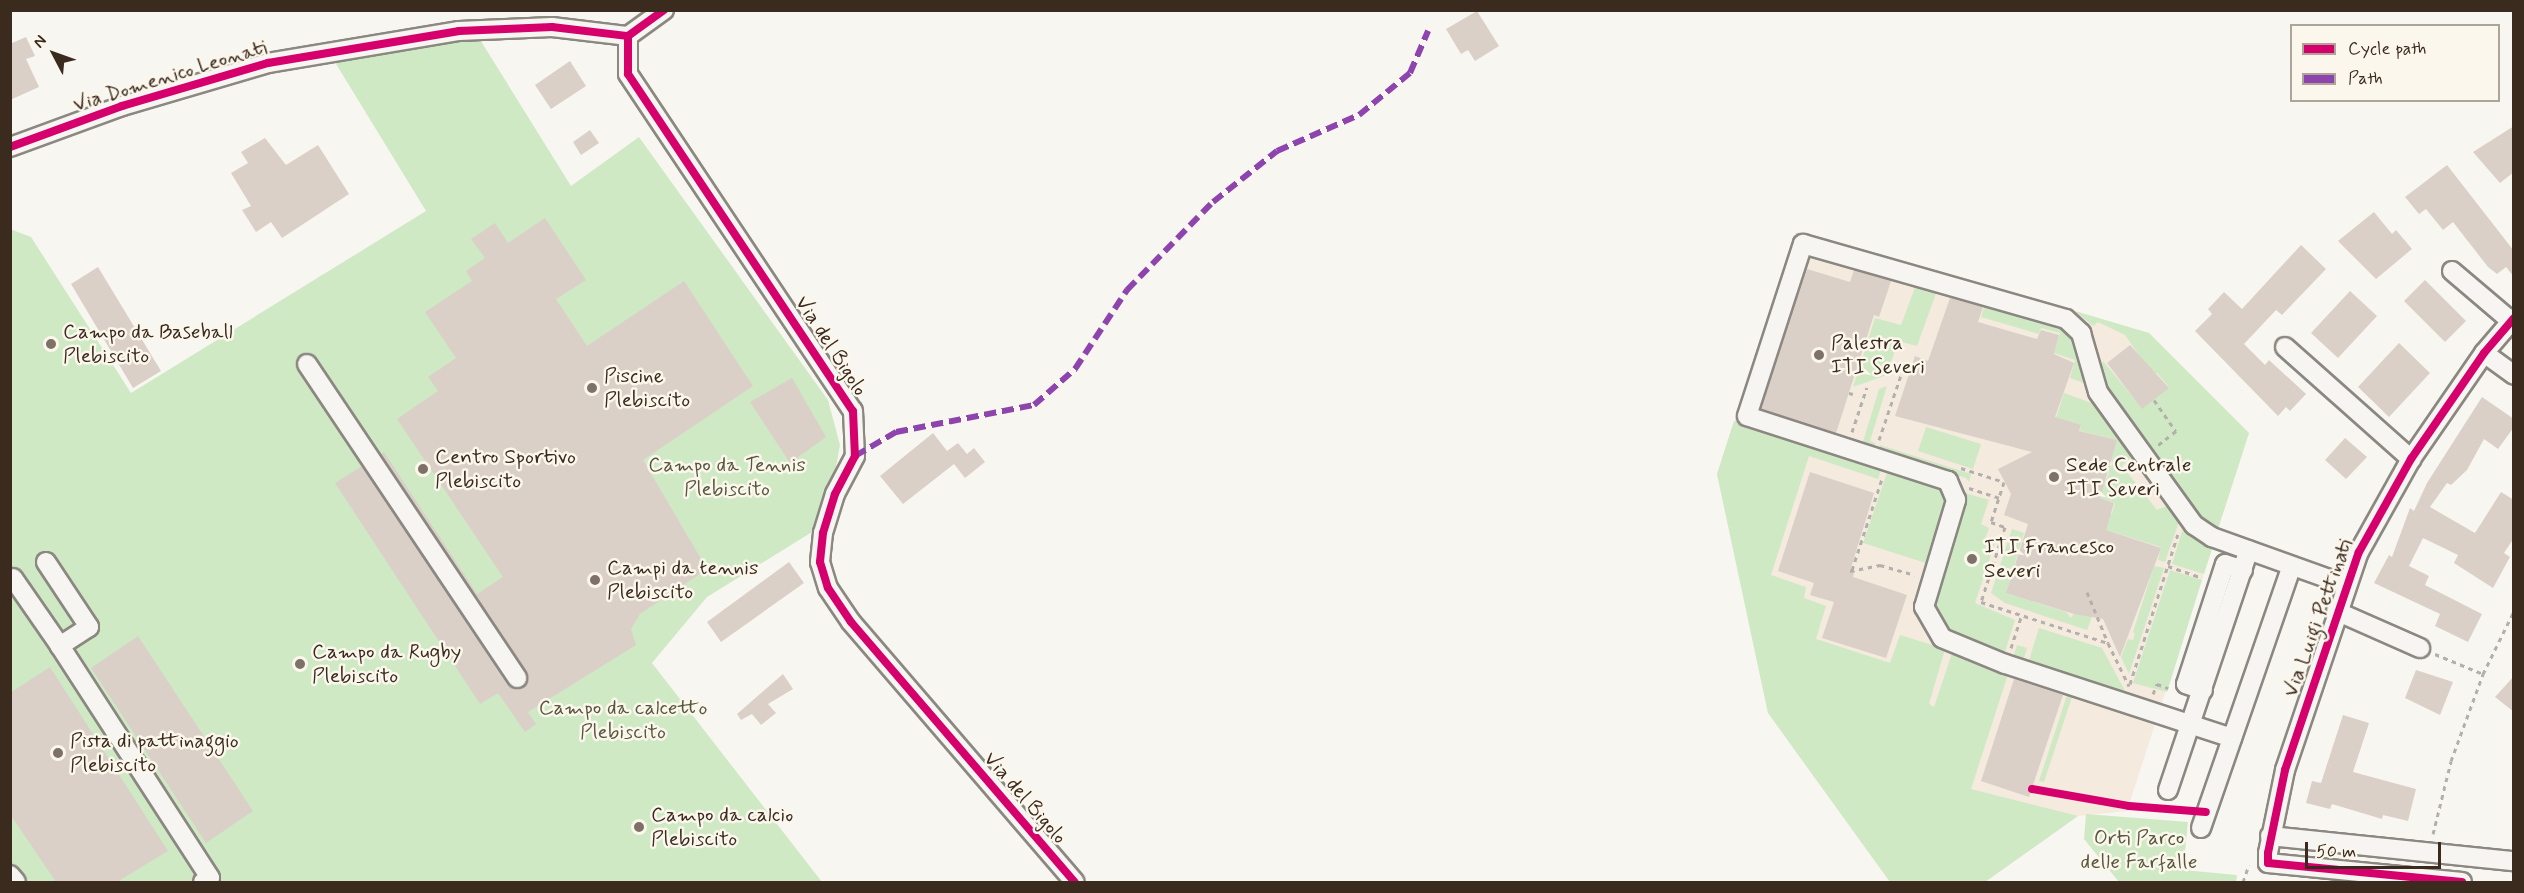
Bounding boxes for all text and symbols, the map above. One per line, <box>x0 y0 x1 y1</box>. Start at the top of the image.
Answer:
north arrow <box>24 24 84 84</box>
legend <box>2290 24 2500 102</box>
text: N <box>29 31 51 53</box>
street label: Via Domenico Leonati <box>71 35 269 117</box>
text: Cycle path <box>2348 37 2426 61</box>
text: Path <box>2348 67 2383 91</box>
street label: Via del Bigolo <box>790 292 872 400</box>
place label: Campo da Baseball Plebiscito <box>63 319 234 369</box>
place label: Palestra ITI Severi <box>1831 330 1928 380</box>
marker: Campo da Baseball Plebiscito <box>44 337 58 351</box>
marker: Palestra ITI Severi <box>1812 348 1826 362</box>
place label: Piscine Plebiscito <box>604 363 690 413</box>
marker: Piscine Plebiscito <box>585 381 599 395</box>
place label: Centro Sportivo Plebiscito <box>435 444 576 494</box>
park label: Campo da Tennis Plebiscito <box>650 452 804 502</box>
place label: Sede Centrale ITI Severi <box>2066 452 2194 502</box>
marker: Centro Sportivo Plebiscito <box>416 462 430 476</box>
marker: Sede Centrale ITI Severi <box>2047 470 2061 484</box>
place label: ITI Francesco Severi <box>1984 534 2115 584</box>
street label: Via Luigi Pettinati <box>2278 538 2358 698</box>
marker: ITI Francesco Severi <box>1965 552 1979 566</box>
place label: Campi da tennis Plebiscito <box>607 555 761 605</box>
marker: Campi da tennis Plebiscito <box>588 573 602 587</box>
place label: Campo da Rugby Plebiscito <box>312 639 458 689</box>
marker: Campo da Rugby Plebiscito <box>293 657 307 671</box>
park label: Campo da calcetto Plebiscito <box>540 695 706 745</box>
place label: Pista di pattinaggio Plebiscito <box>70 728 237 778</box>
marker: Pista di pattinaggio Plebiscito <box>51 746 65 760</box>
street label: Via del Bigolo <box>978 747 1072 849</box>
place label: Campo da calcio Plebiscito <box>651 802 790 852</box>
marker: Campo da calcio Plebiscito <box>632 820 646 834</box>
park label: Orti Parco delle Farfalle <box>2082 825 2196 875</box>
scale bar <box>2308 830 2444 868</box>
text: 50 m <box>2316 840 2356 864</box>

